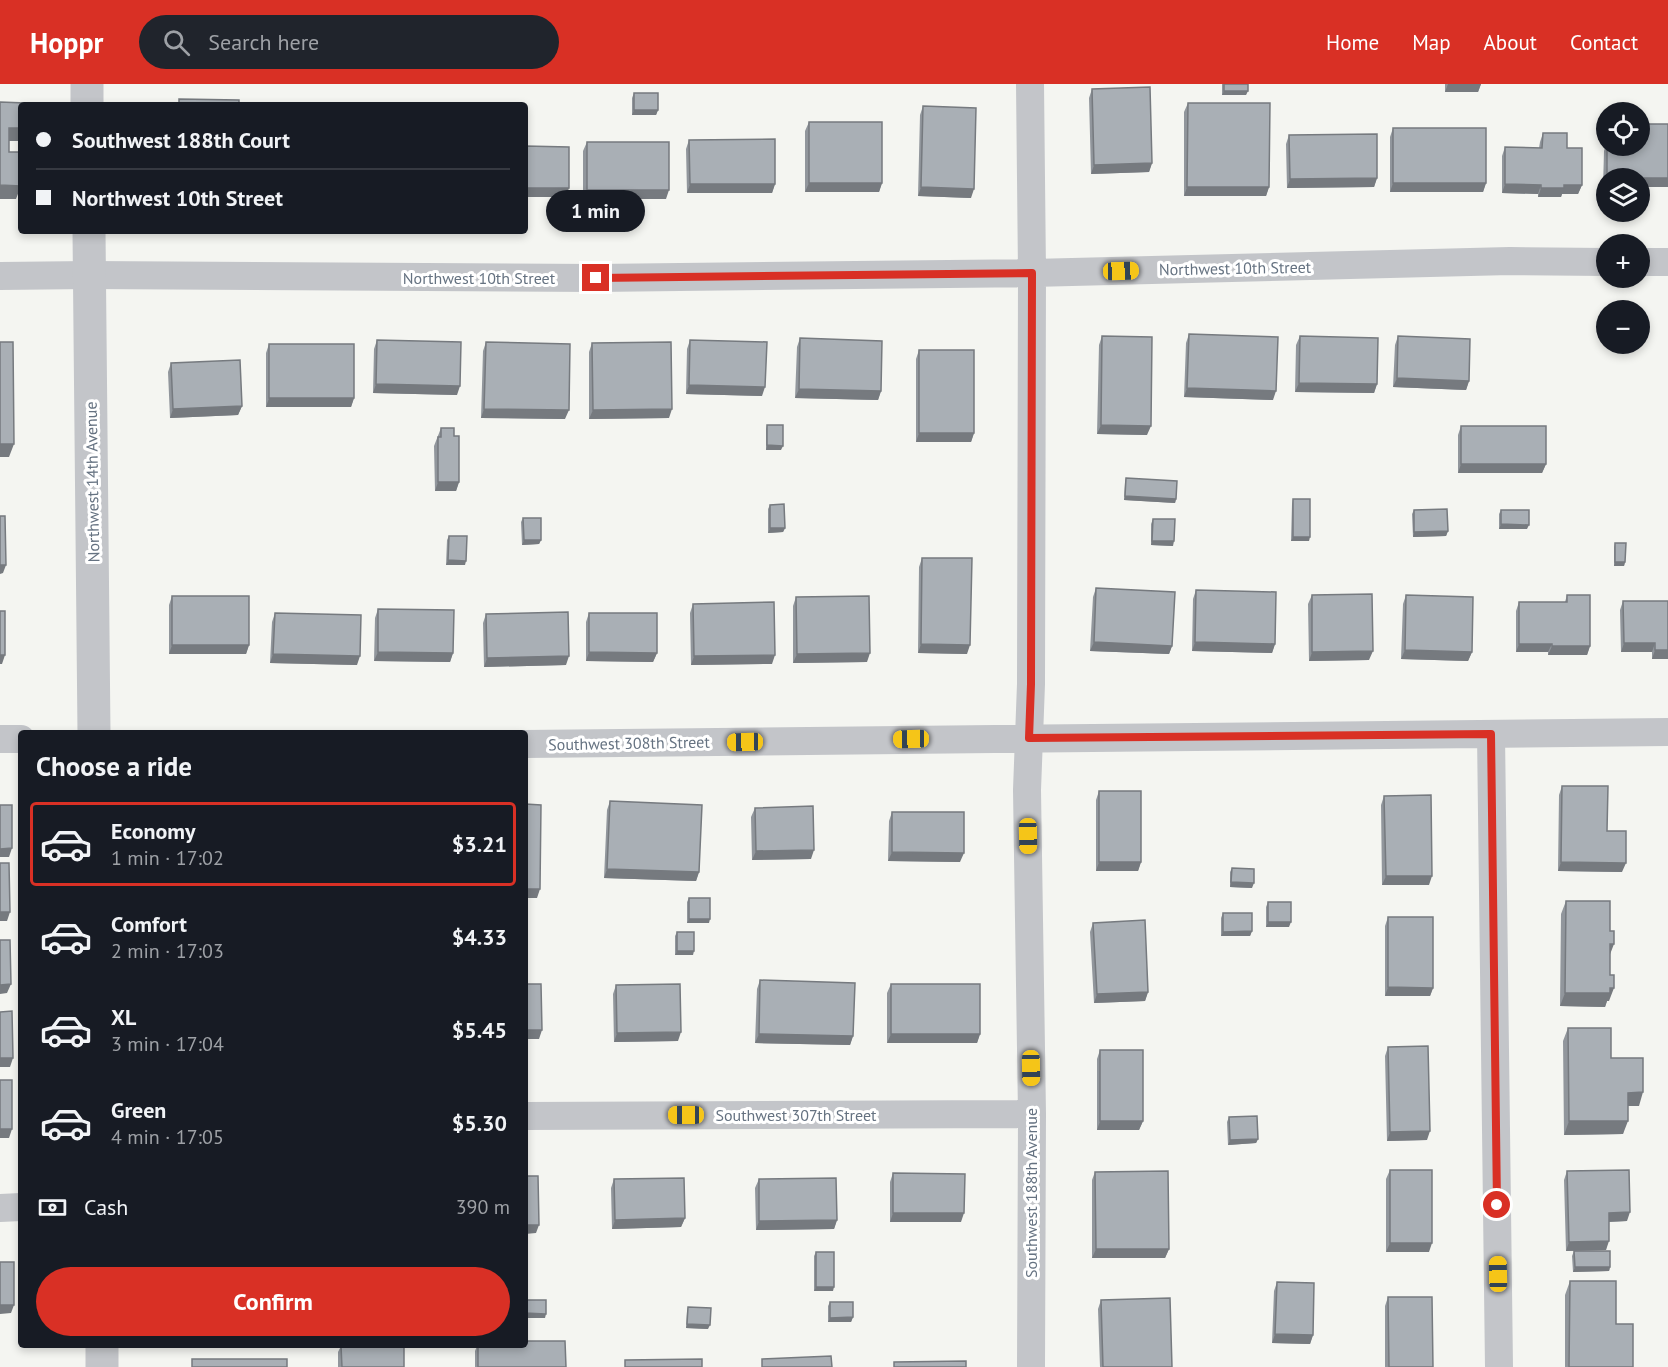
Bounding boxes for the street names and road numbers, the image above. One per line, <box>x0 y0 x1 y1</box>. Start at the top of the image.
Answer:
street label: Northwest 10th Street <box>1159 257 1312 279</box>
street label: Northwest 10th Street <box>403 268 556 288</box>
street label: Northwest 14th Avenue <box>81 401 103 563</box>
street label: Southwest 308th Street <box>548 732 710 754</box>
street label: Southwest 307th Street <box>715 1105 877 1125</box>
street label: Southwest 188th Avenue <box>1021 1108 1041 1278</box>

